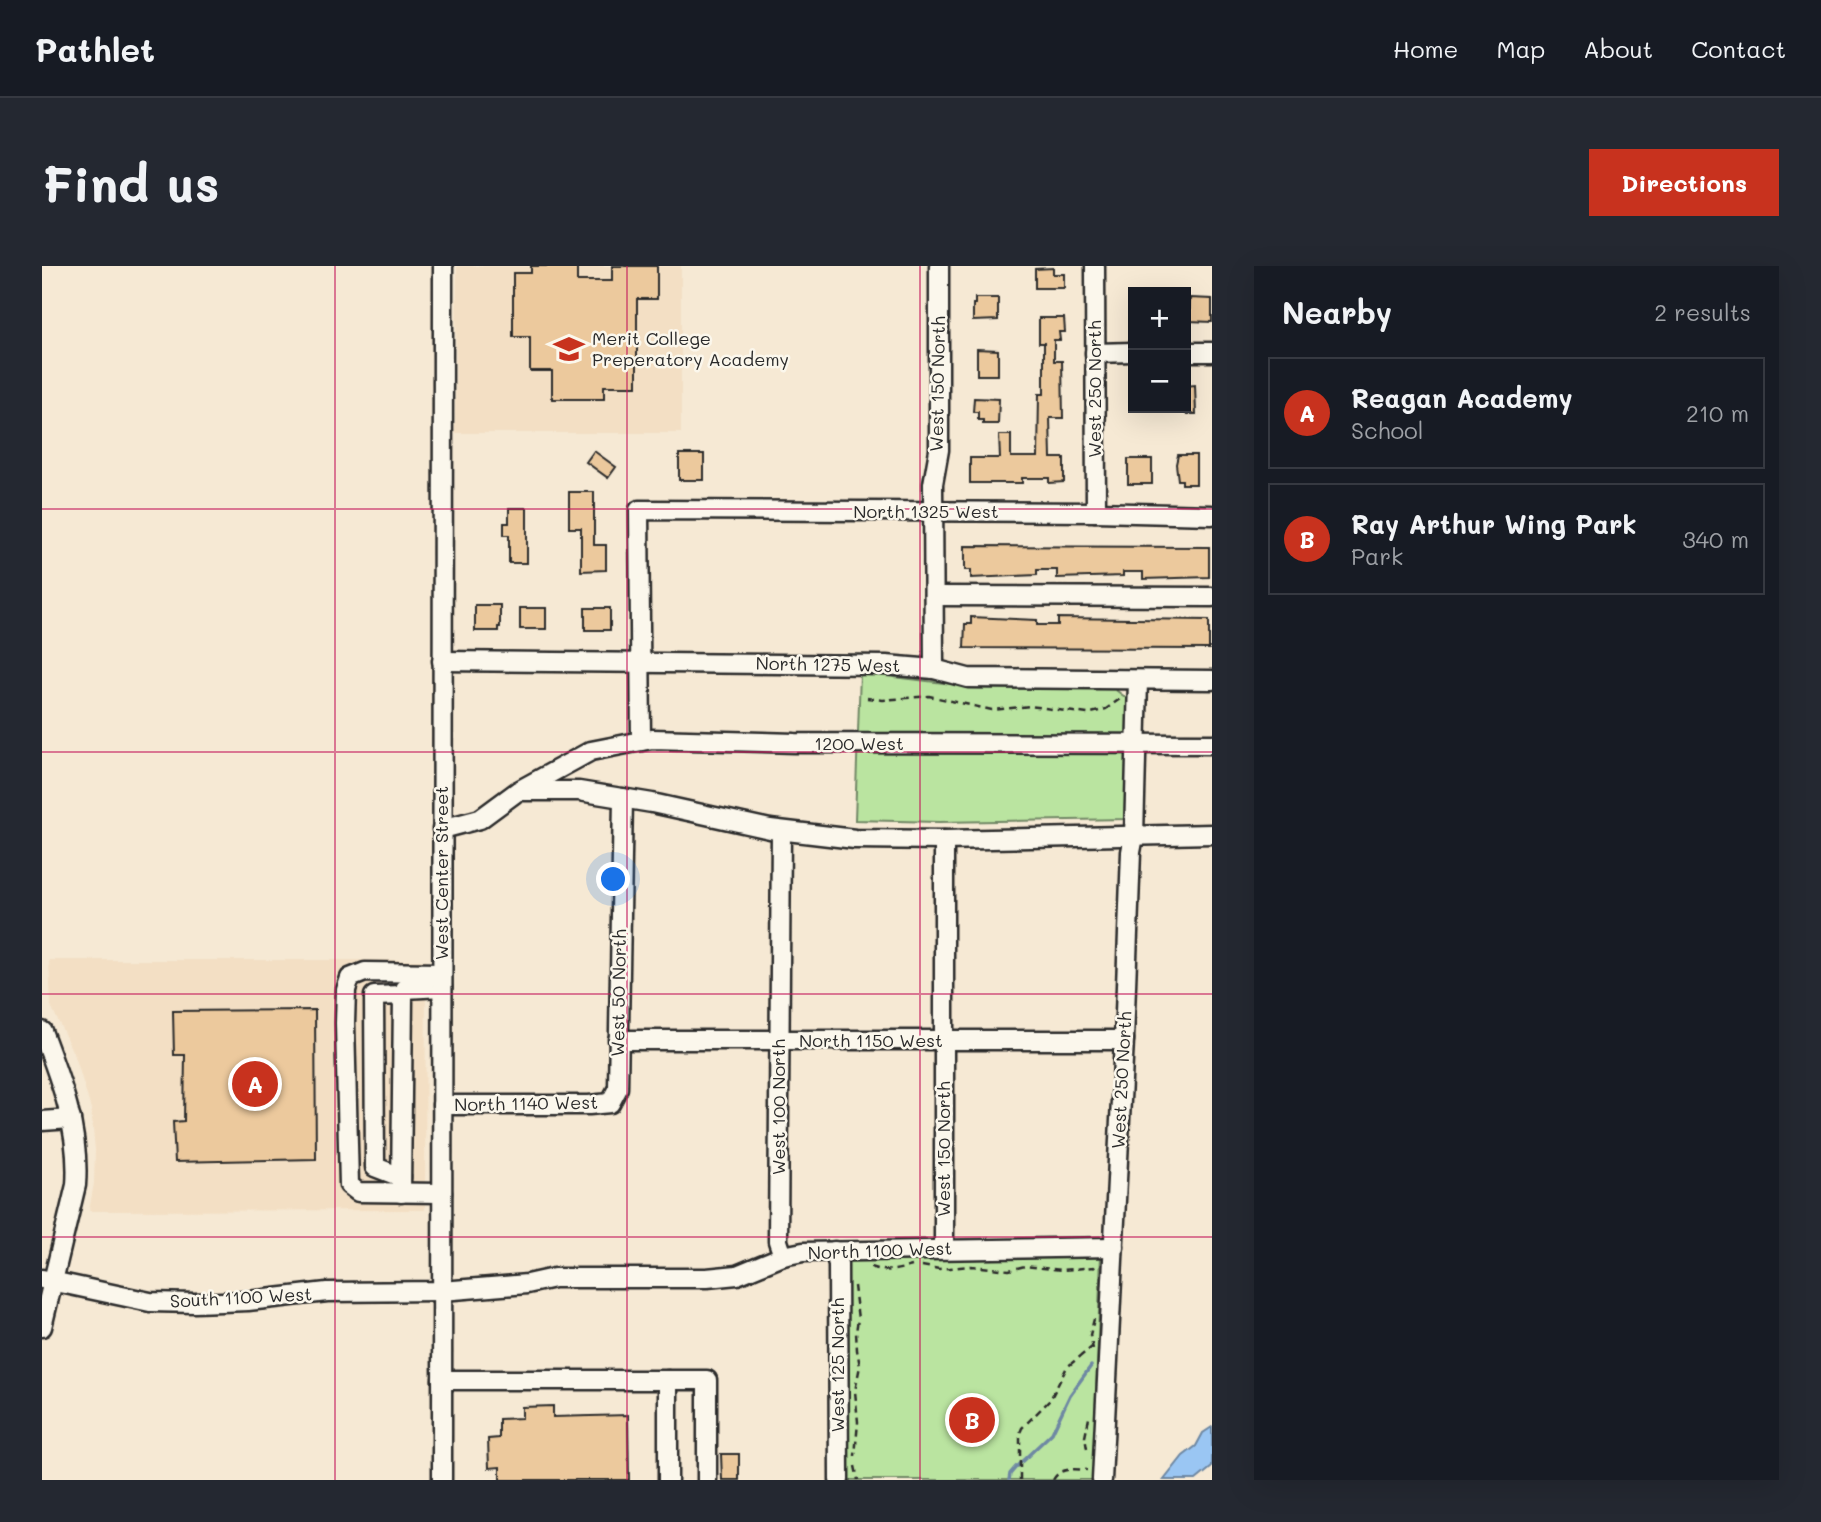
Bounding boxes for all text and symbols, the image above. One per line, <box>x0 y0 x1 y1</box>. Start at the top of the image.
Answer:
text: Pathlet <box>35 27 155 70</box>
text: Home <box>1393 33 1458 64</box>
text: Map <box>1496 33 1545 64</box>
text: About <box>1583 33 1653 64</box>
text: Contact <box>1691 33 1786 64</box>
button: Directions <box>1589 149 1779 216</box>
text: Find us <box>42 151 220 214</box>
map controls <box>1128 287 1191 413</box>
button: + <box>1128 287 1191 350</box>
text: Nearby <box>1282 292 1392 332</box>
text: 2 results <box>1654 297 1751 327</box>
street label: West 150 North <box>924 316 950 452</box>
street label: West 250 North <box>1082 320 1106 458</box>
place label: Merit College Preperatory Academy <box>592 326 789 371</box>
school or university icon: Merit College Preperatory Academy <box>552 332 586 366</box>
button: − <box>1128 350 1191 413</box>
text: Reagan Academy <box>1351 381 1573 415</box>
text: A <box>1299 398 1315 428</box>
text: 210 m <box>1686 398 1749 428</box>
text: School <box>1351 415 1424 445</box>
street label: North 1325 West <box>853 499 999 523</box>
text: Ray Arthur Wing Park <box>1351 507 1637 541</box>
text: B <box>1299 524 1315 554</box>
text: 340 m <box>1682 524 1749 554</box>
text: Park <box>1351 541 1403 571</box>
street label: North 1275 West <box>755 651 901 677</box>
street label: 1200 West <box>814 731 904 755</box>
street label: West Center Street <box>429 786 453 960</box>
your location <box>596 862 630 896</box>
street label: West 50 North <box>605 929 631 1057</box>
street label: West 250 North <box>1105 1011 1137 1149</box>
street label: North 1150 West <box>799 1028 943 1052</box>
street label: West 100 North <box>766 1039 790 1175</box>
pin: A <box>232 1058 278 1110</box>
street label: West 150 North <box>931 1081 955 1217</box>
street label: North 1140 West <box>454 1090 598 1116</box>
street label: North 1100 West <box>807 1235 953 1265</box>
street label: South 1100 West <box>169 1281 313 1313</box>
street label: West 125 North <box>825 1298 849 1432</box>
pin: B <box>949 1394 995 1446</box>

